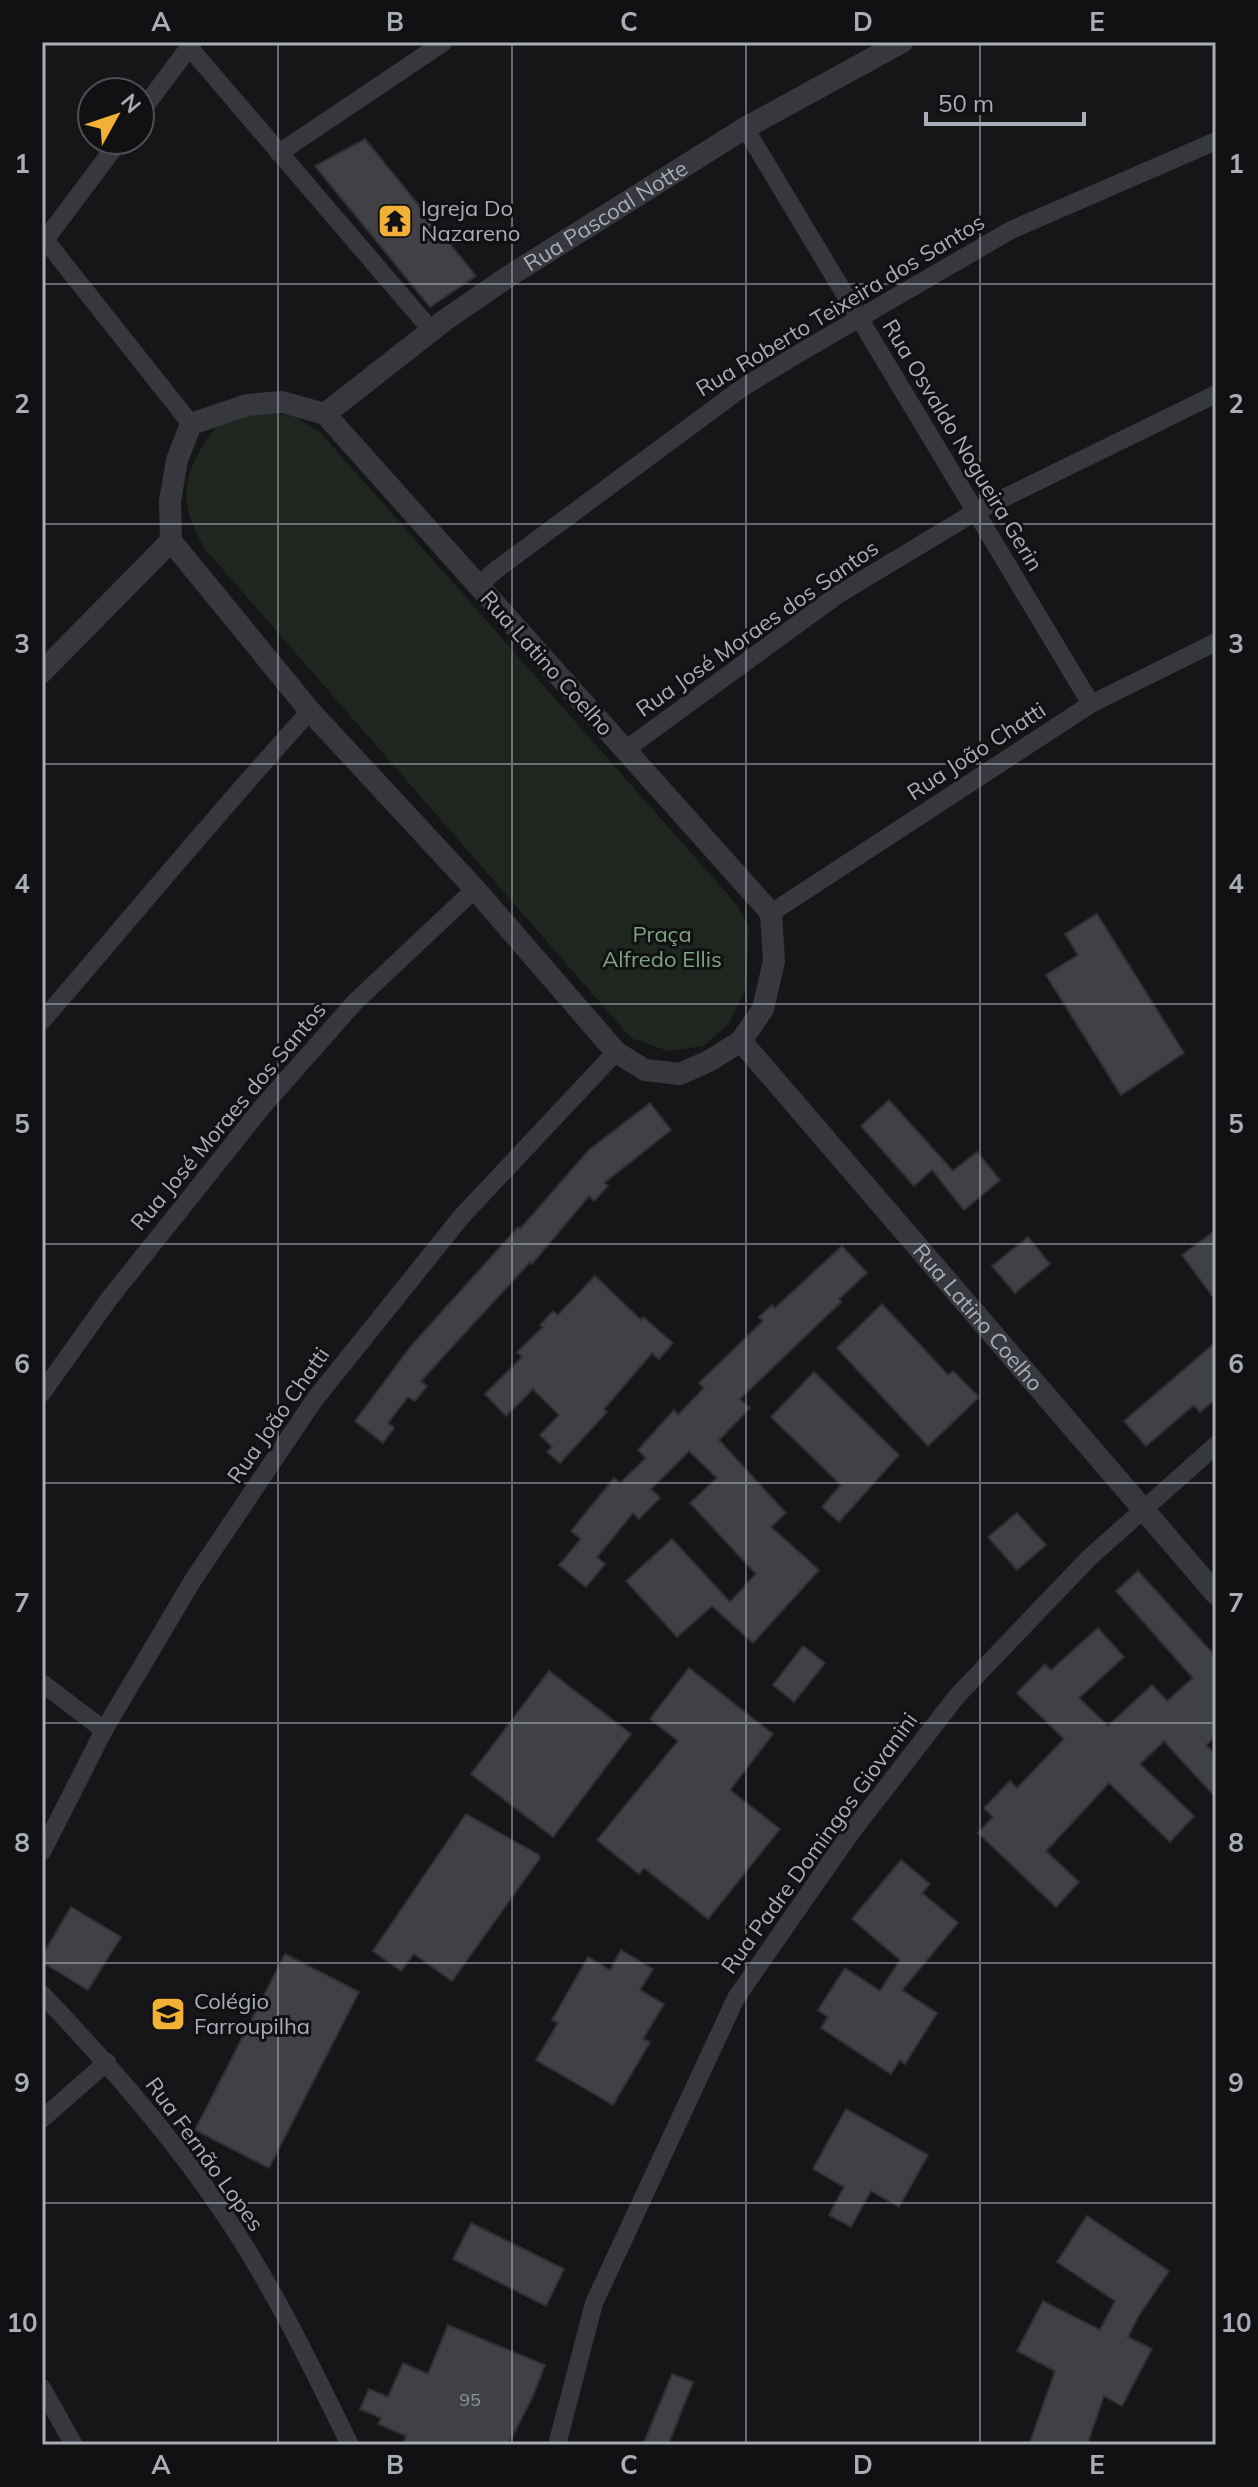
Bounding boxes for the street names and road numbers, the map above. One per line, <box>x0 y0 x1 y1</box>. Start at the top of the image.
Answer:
street label: Rua Pascoal Notte <box>518 154 693 277</box>
street label: Rua Roberto Teixeira dos Santos <box>691 208 989 402</box>
street label: Rua Osvaldo Nogueira Gerin <box>877 314 1049 576</box>
street label: Rua José Moraes dos Santos <box>630 533 884 723</box>
street label: Rua Latino Coelho <box>474 585 620 741</box>
street label: Rua João Chatti <box>901 696 1051 806</box>
street label: Rua José Moraes dos Santos <box>124 996 332 1236</box>
street label: Rua Latino Coelho <box>907 1238 1049 1397</box>
street label: Rua João Chatti <box>221 1342 335 1488</box>
street label: Rua Padre Domingos Giovanini <box>715 1707 923 1979</box>
street label: Rua Fernão Lopes <box>140 2071 270 2237</box>

